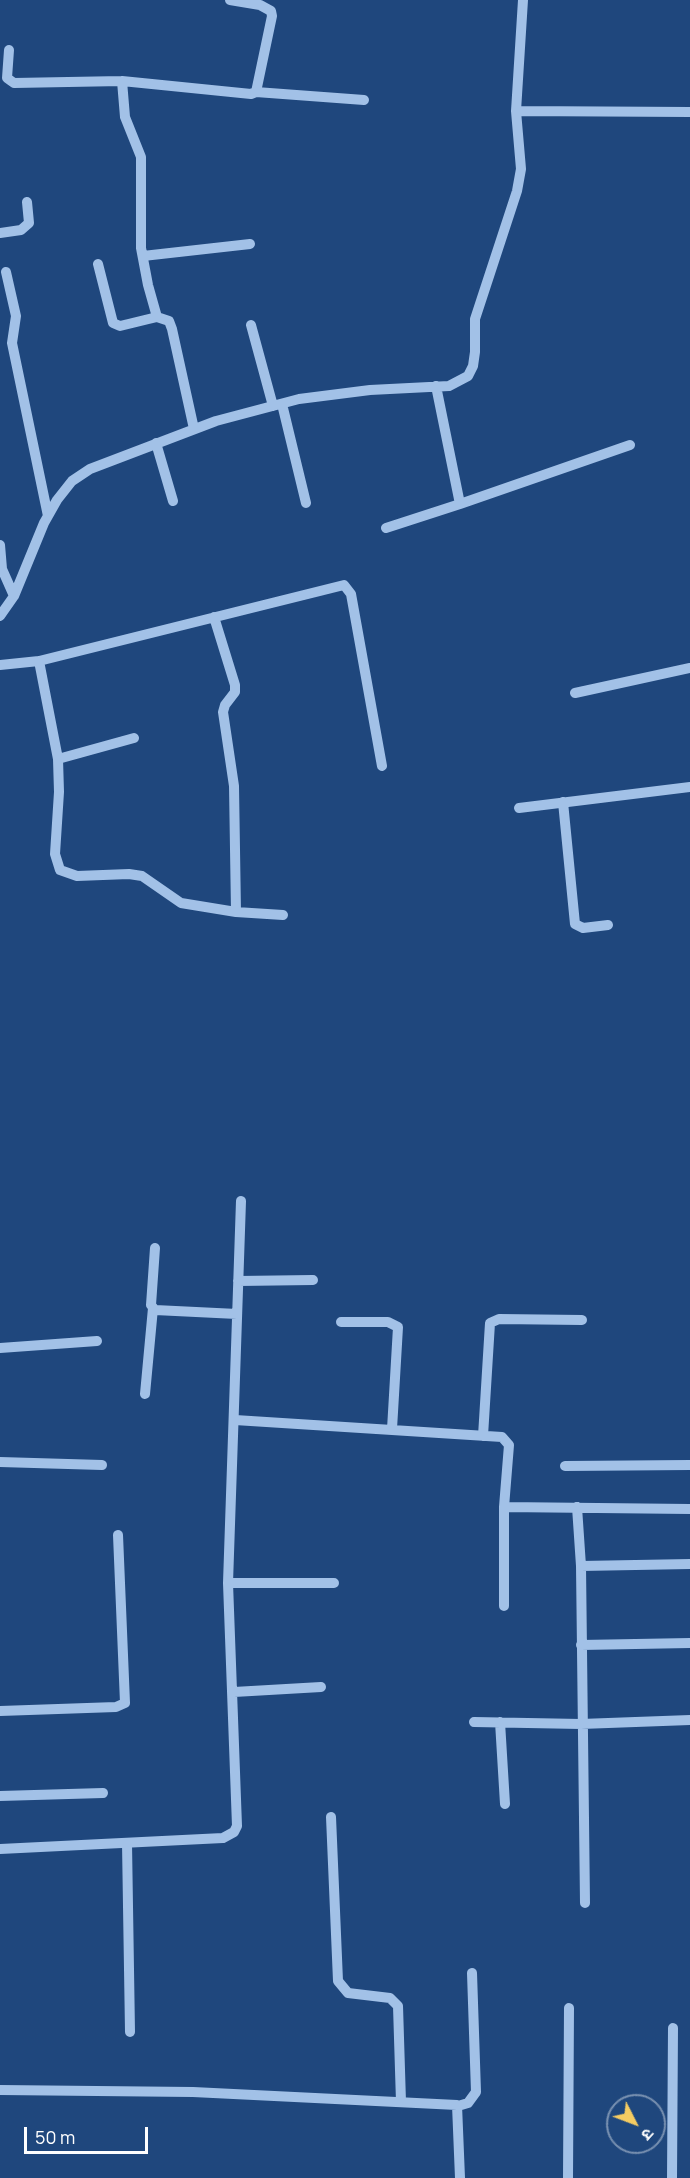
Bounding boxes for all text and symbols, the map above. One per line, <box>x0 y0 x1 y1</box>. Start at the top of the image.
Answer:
north arrow <box>606 2094 666 2154</box>
scale bar <box>27 2115 152 2153</box>
text: उ <box>637 2124 659 2146</box>
text: 50 m <box>35 2125 75 2149</box>

